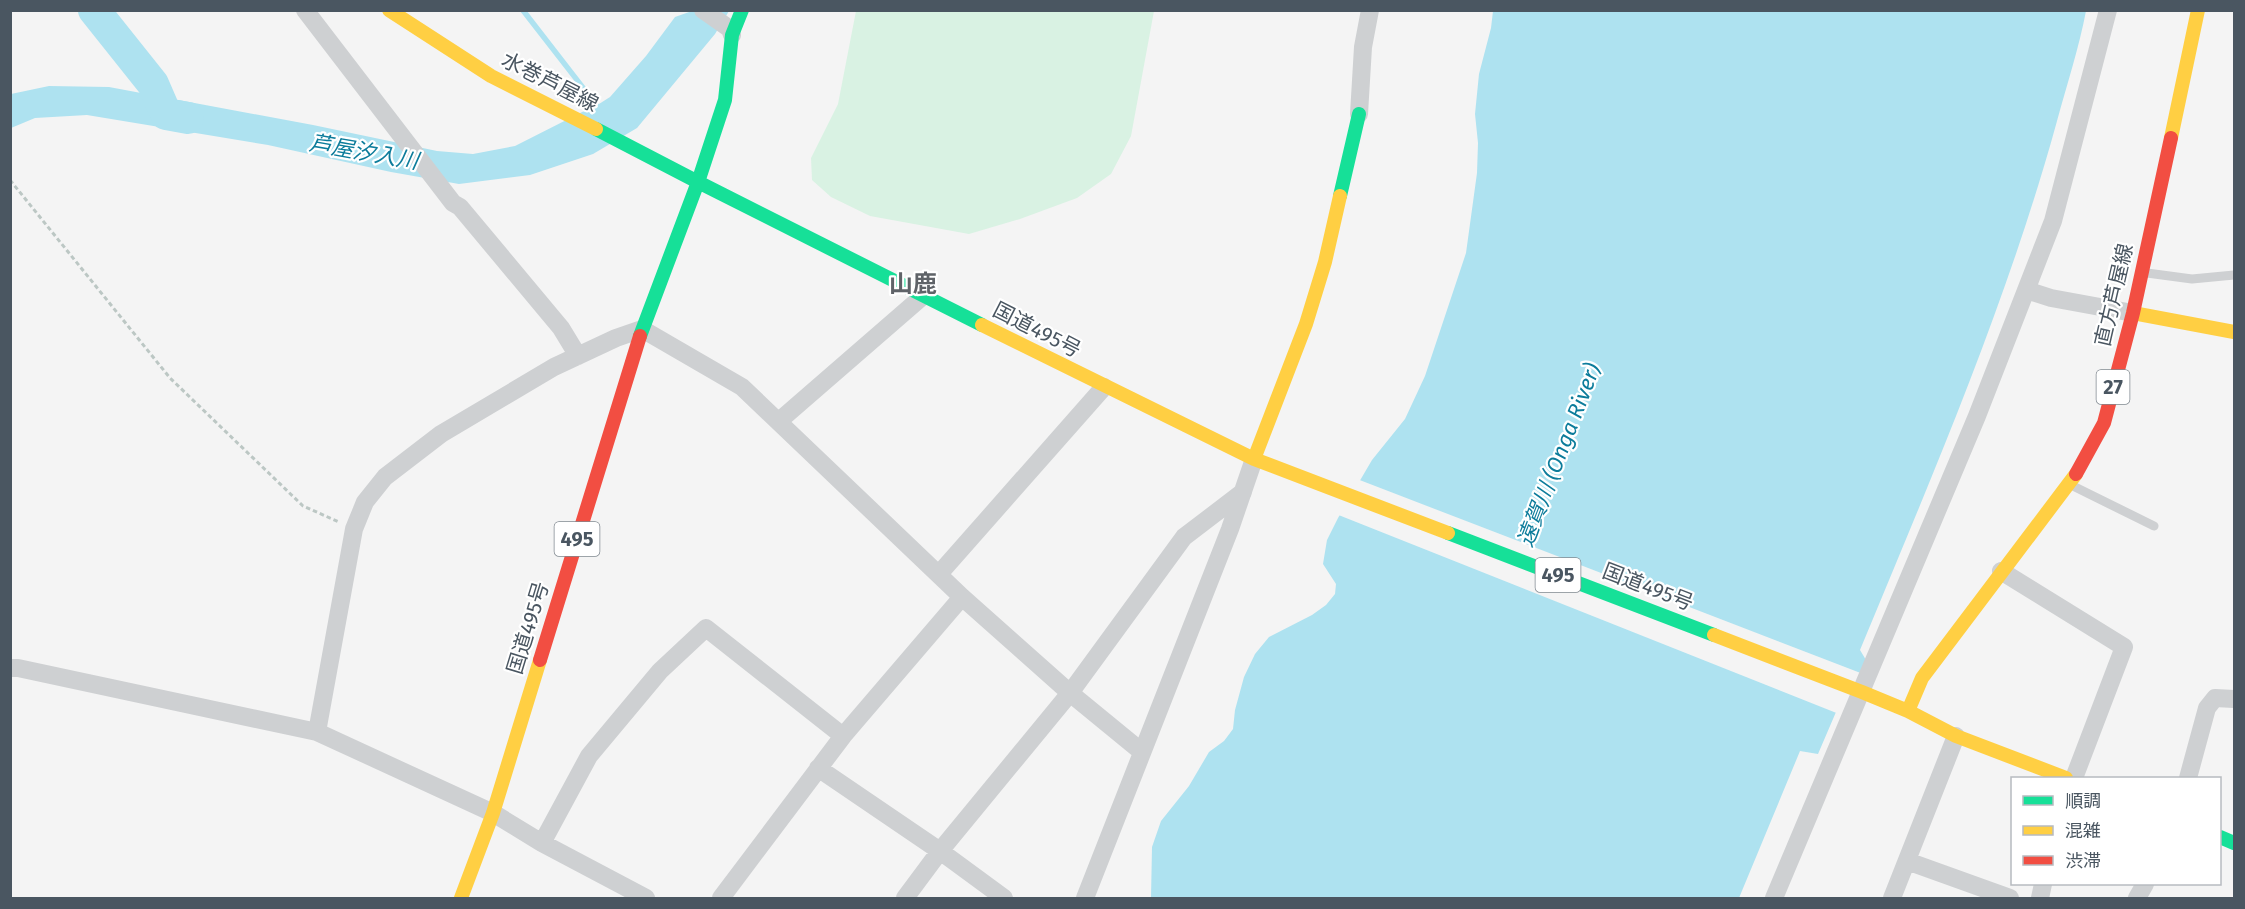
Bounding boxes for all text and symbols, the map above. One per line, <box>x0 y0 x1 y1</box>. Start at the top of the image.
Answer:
street label: 水巻芦屋線 <box>497 47 603 117</box>
water label: 芦屋汐入川 <box>307 129 422 175</box>
street label: 直方芦屋線 <box>2090 241 2138 349</box>
district label: 山鹿 <box>889 270 937 298</box>
street label: 国道495号 <box>989 297 1085 363</box>
water label: 遠賀川 (Onga River) <box>1512 360 1606 550</box>
road number: 27 <box>2096 370 2130 404</box>
road number: 495 <box>554 522 600 556</box>
road number: 495 <box>1536 558 1580 592</box>
street label: 国道495号 <box>1599 558 1697 616</box>
street label: 国道495号 <box>502 579 554 677</box>
legend <box>2011 777 2221 885</box>
text: 順調 <box>2065 790 2101 812</box>
text: 混雑 <box>2065 820 2101 842</box>
text: 渋滞 <box>2065 850 2101 872</box>

